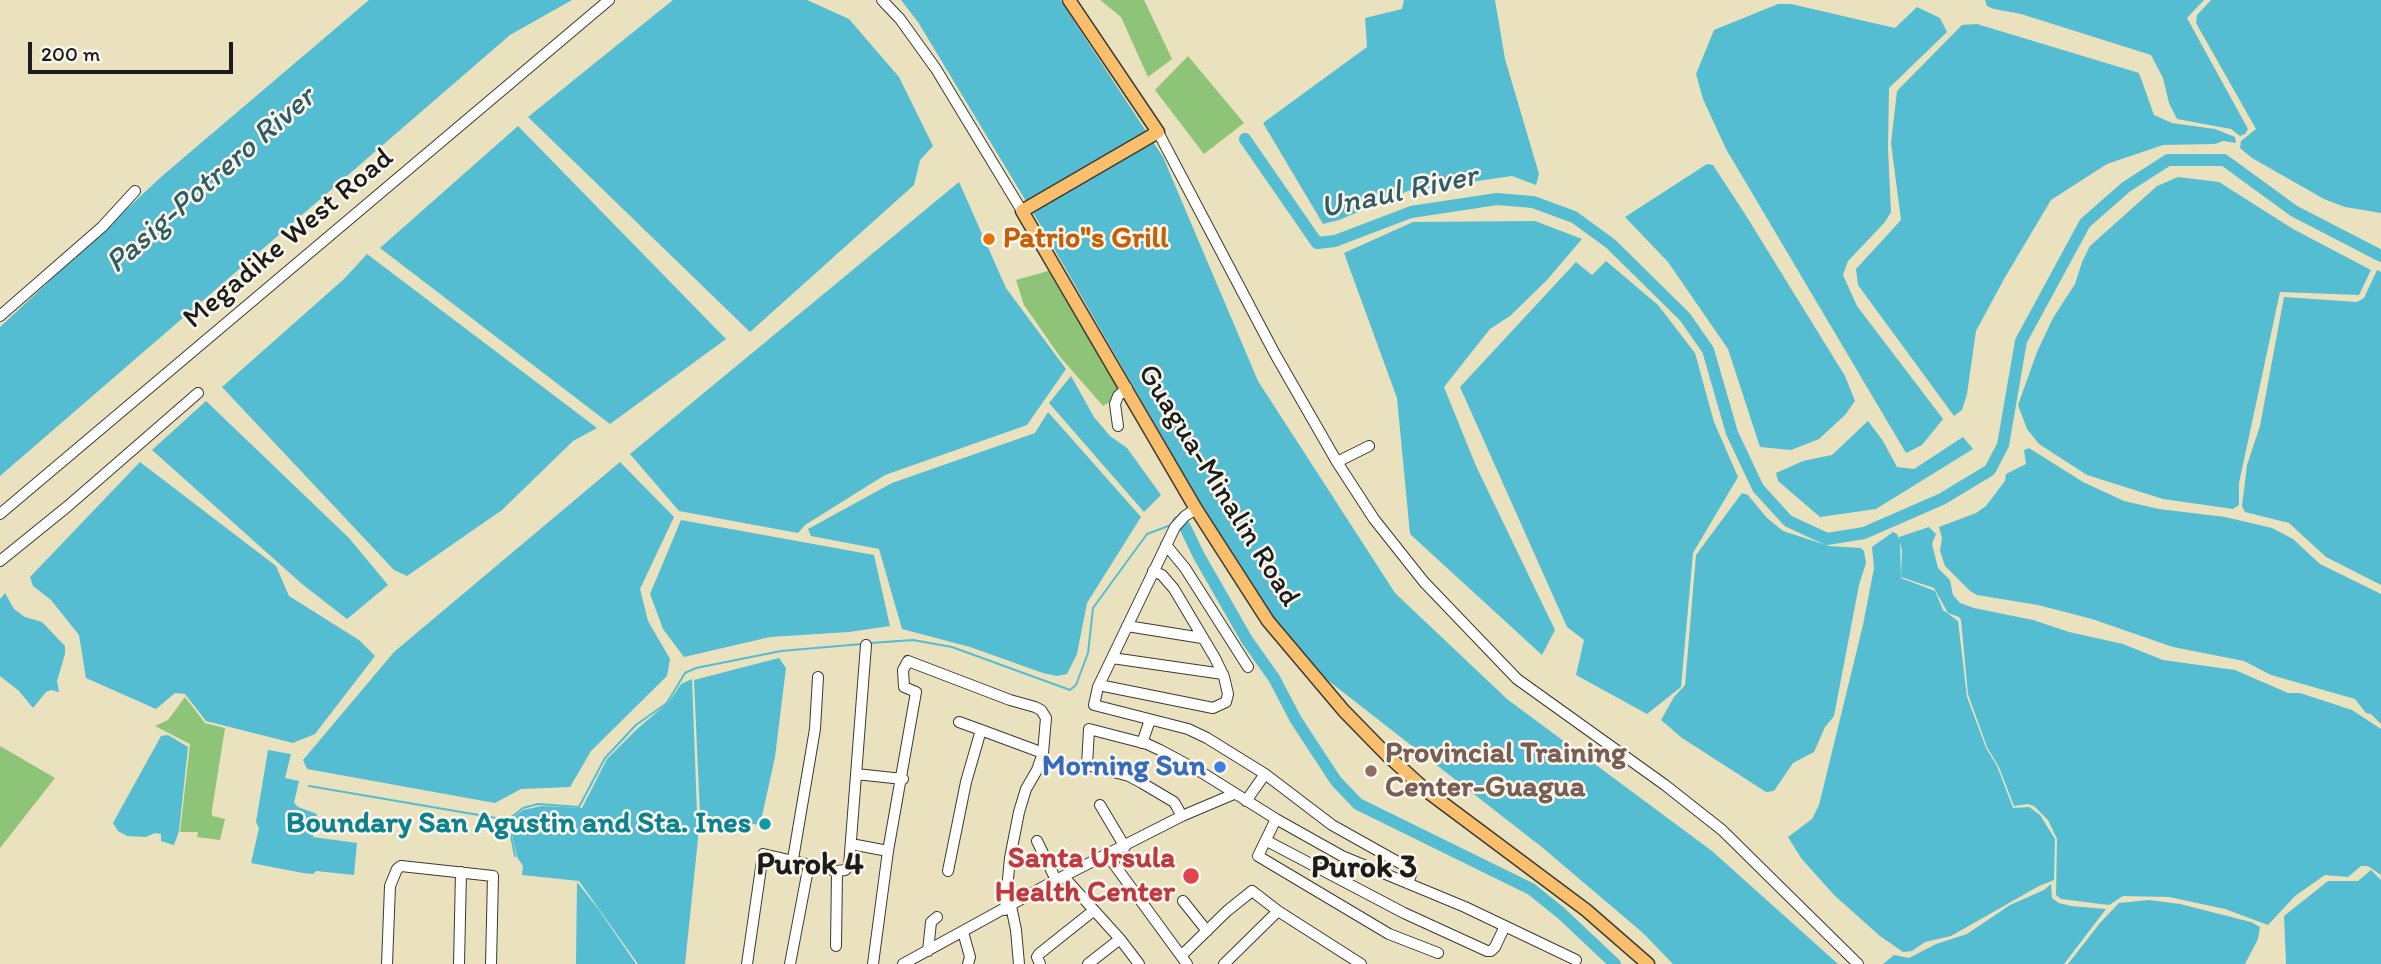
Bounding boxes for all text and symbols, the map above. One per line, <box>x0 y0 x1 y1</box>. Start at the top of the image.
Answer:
scale bar <box>32 28 236 72</box>
text: 200 m <box>41 41 100 66</box>
water label: Pasig-Potrero River <box>98 80 324 282</box>
street label: Megadike West Road <box>177 141 401 337</box>
water label: Unaul River <box>1317 158 1481 228</box>
place label: Patrio"s Grill <box>1003 221 1169 257</box>
marker: Patrio"s Grill <box>981 231 997 247</box>
street label: Guagua-Minalin Road <box>1129 358 1307 614</box>
place label: Provincial Training Center-Guagua <box>1385 736 1626 806</box>
place label: Morning Sun <box>1042 749 1206 785</box>
marker: Morning Sun <box>1212 759 1228 775</box>
marker: Provincial Training Center-Guagua <box>1363 763 1379 779</box>
place label: Boundary San Agustin and Sta. Ines <box>286 806 751 842</box>
marker: Boundary San Agustin and Sta. Ines <box>757 816 773 832</box>
place label: Santa Ursula Health Center <box>995 841 1175 911</box>
district label: Purok 4 <box>756 847 864 885</box>
district label: Purok 3 <box>1311 850 1417 888</box>
marker: Santa Ursula Health Center <box>1181 866 1201 886</box>

